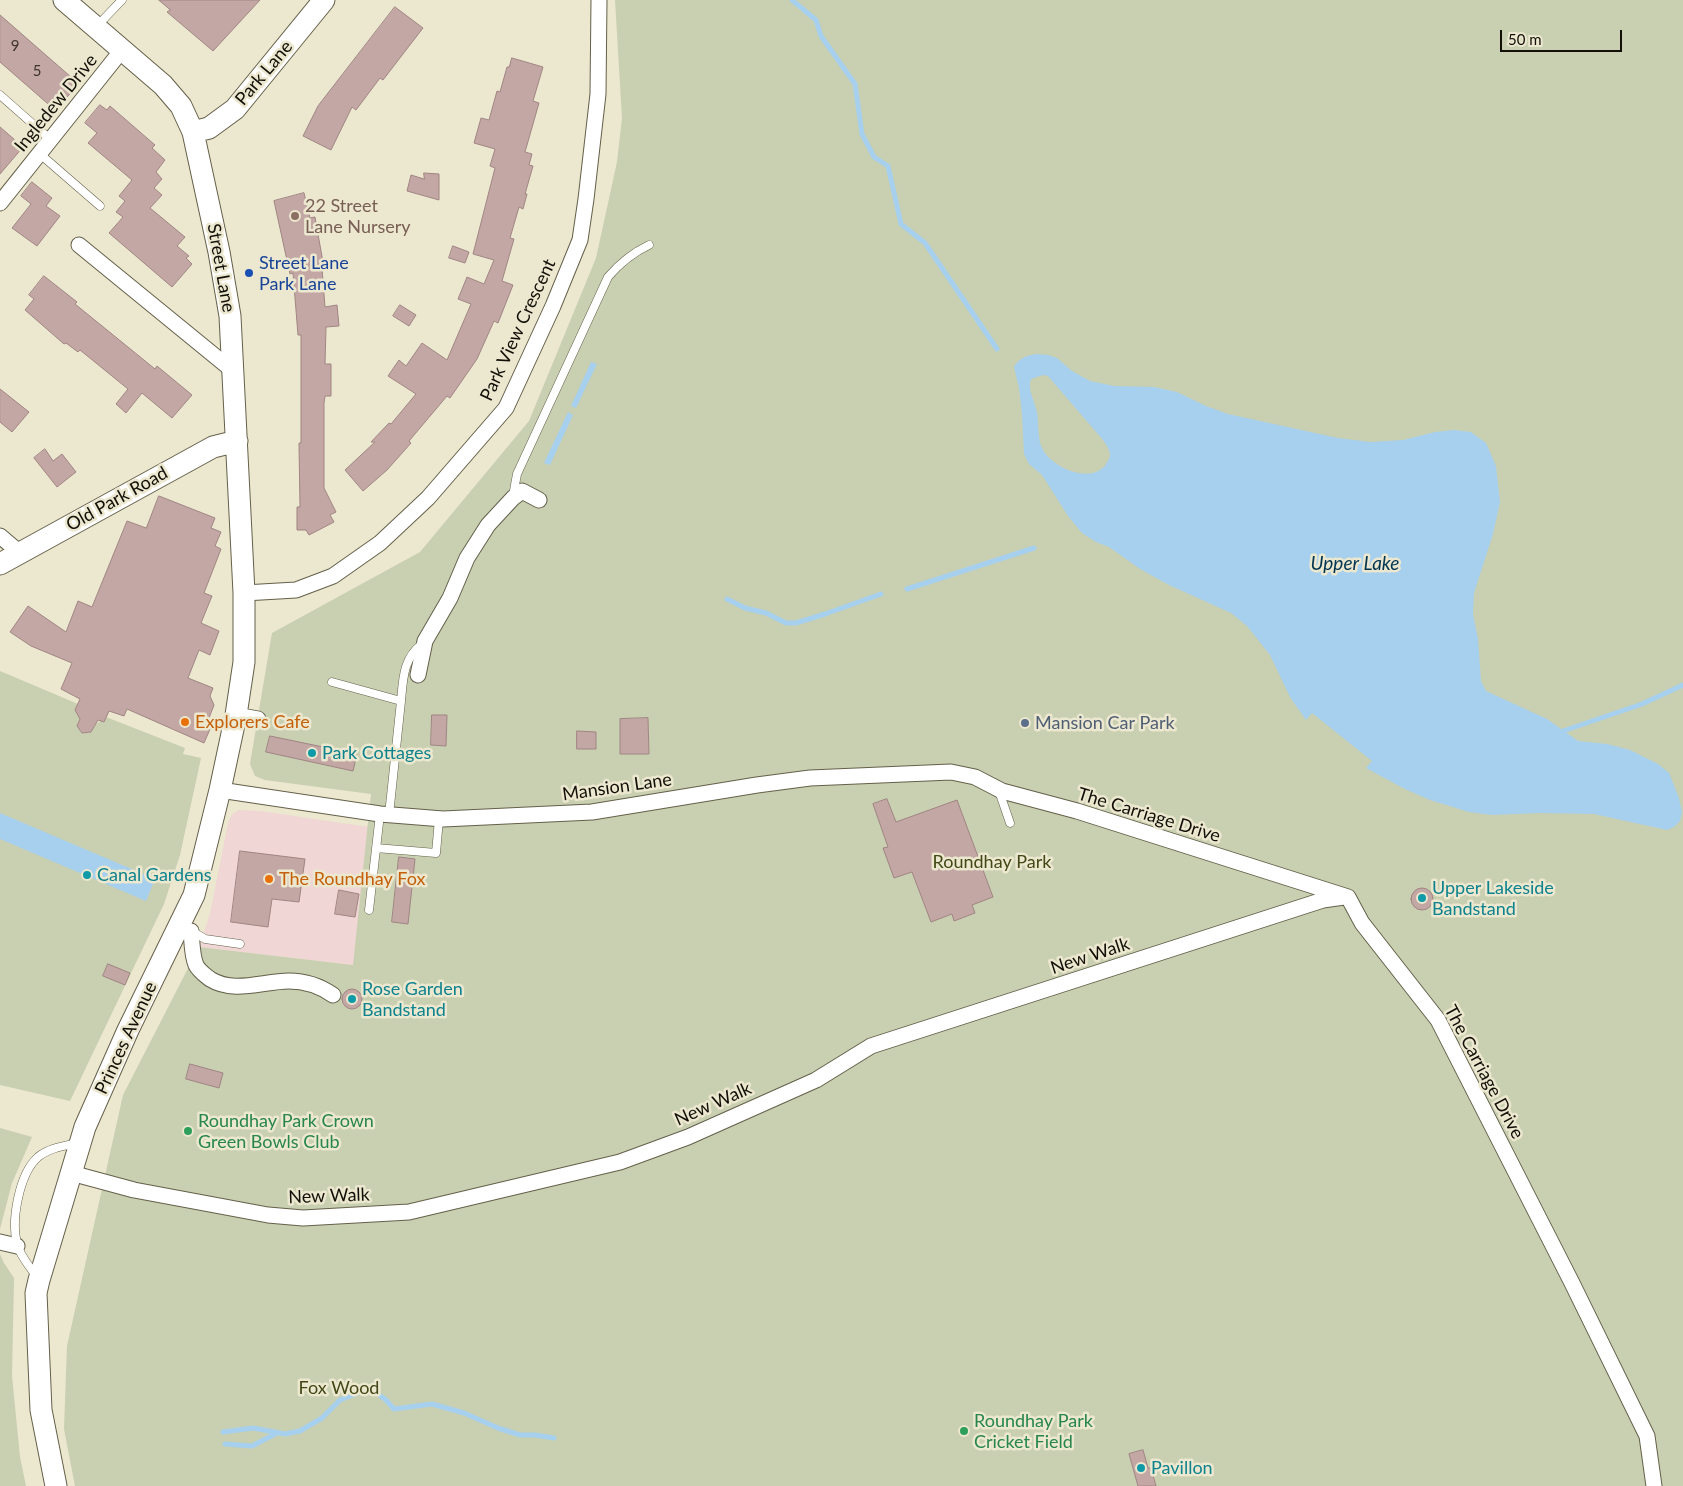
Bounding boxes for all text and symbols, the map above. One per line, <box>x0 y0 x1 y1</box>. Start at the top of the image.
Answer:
scale bar <box>1503 20 1626 52</box>
text: 50 m <box>1508 30 1542 48</box>
street label: Park Lane <box>231 36 297 110</box>
house number: 9 <box>11 37 19 55</box>
street label: Ingledew Drive <box>10 50 102 156</box>
house number: 5 <box>33 62 41 80</box>
place label: 22 Street Lane Nursery <box>305 195 411 238</box>
marker: 22 Street Lane Nursery <box>289 210 301 222</box>
street label: Street Lane <box>203 222 239 314</box>
place label: Street Lane Park Lane <box>259 252 349 294</box>
street label: Park View Crescent <box>476 256 560 404</box>
marker: Street Lane Park Lane <box>243 267 255 279</box>
street label: Old Park Road <box>62 462 172 536</box>
water label: Upper Lake <box>1311 553 1399 575</box>
place label: Explorers Cafe <box>195 711 310 733</box>
place label: Mansion Car Park <box>1035 712 1175 734</box>
marker: Explorers Cafe <box>179 716 191 728</box>
marker: Mansion Car Park <box>1019 717 1031 729</box>
place label: Park Cottages <box>322 742 431 764</box>
marker: Park Cottages <box>306 747 318 759</box>
street label: Mansion Lane <box>561 769 673 805</box>
street label: The Carriage Drive <box>1075 783 1223 847</box>
park label: Roundhay Park <box>933 851 1051 873</box>
place label: Canal Gardens <box>97 864 211 886</box>
place label: The Roundhay Fox <box>279 868 426 890</box>
marker: Canal Gardens <box>81 869 93 881</box>
marker: The Roundhay Fox <box>263 873 275 885</box>
place label: Upper Lakeside Bandstand <box>1432 877 1554 920</box>
marker: Upper Lakeside Bandstand <box>1416 892 1428 904</box>
street label: New Walk <box>1048 933 1132 979</box>
street label: Princes Avenue <box>91 978 161 1098</box>
place label: Rose Garden Bandstand <box>362 978 463 1021</box>
marker: Rose Garden Bandstand <box>346 993 358 1005</box>
street label: The Carriage Drive <box>1440 1001 1528 1143</box>
street label: New Walk <box>671 1078 755 1130</box>
place label: Roundhay Park Crown Green Bowls Club <box>198 1110 374 1152</box>
marker: Roundhay Park Crown Green Bowls Club <box>182 1125 194 1137</box>
street label: New Walk <box>288 1184 370 1208</box>
park label: Fox Wood <box>299 1377 379 1399</box>
place label: Roundhay Park Cricket Field <box>974 1410 1093 1452</box>
marker: Roundhay Park Cricket Field <box>958 1425 970 1437</box>
place label: Pavillon <box>1151 1457 1213 1479</box>
marker: Pavillon <box>1135 1462 1147 1474</box>

